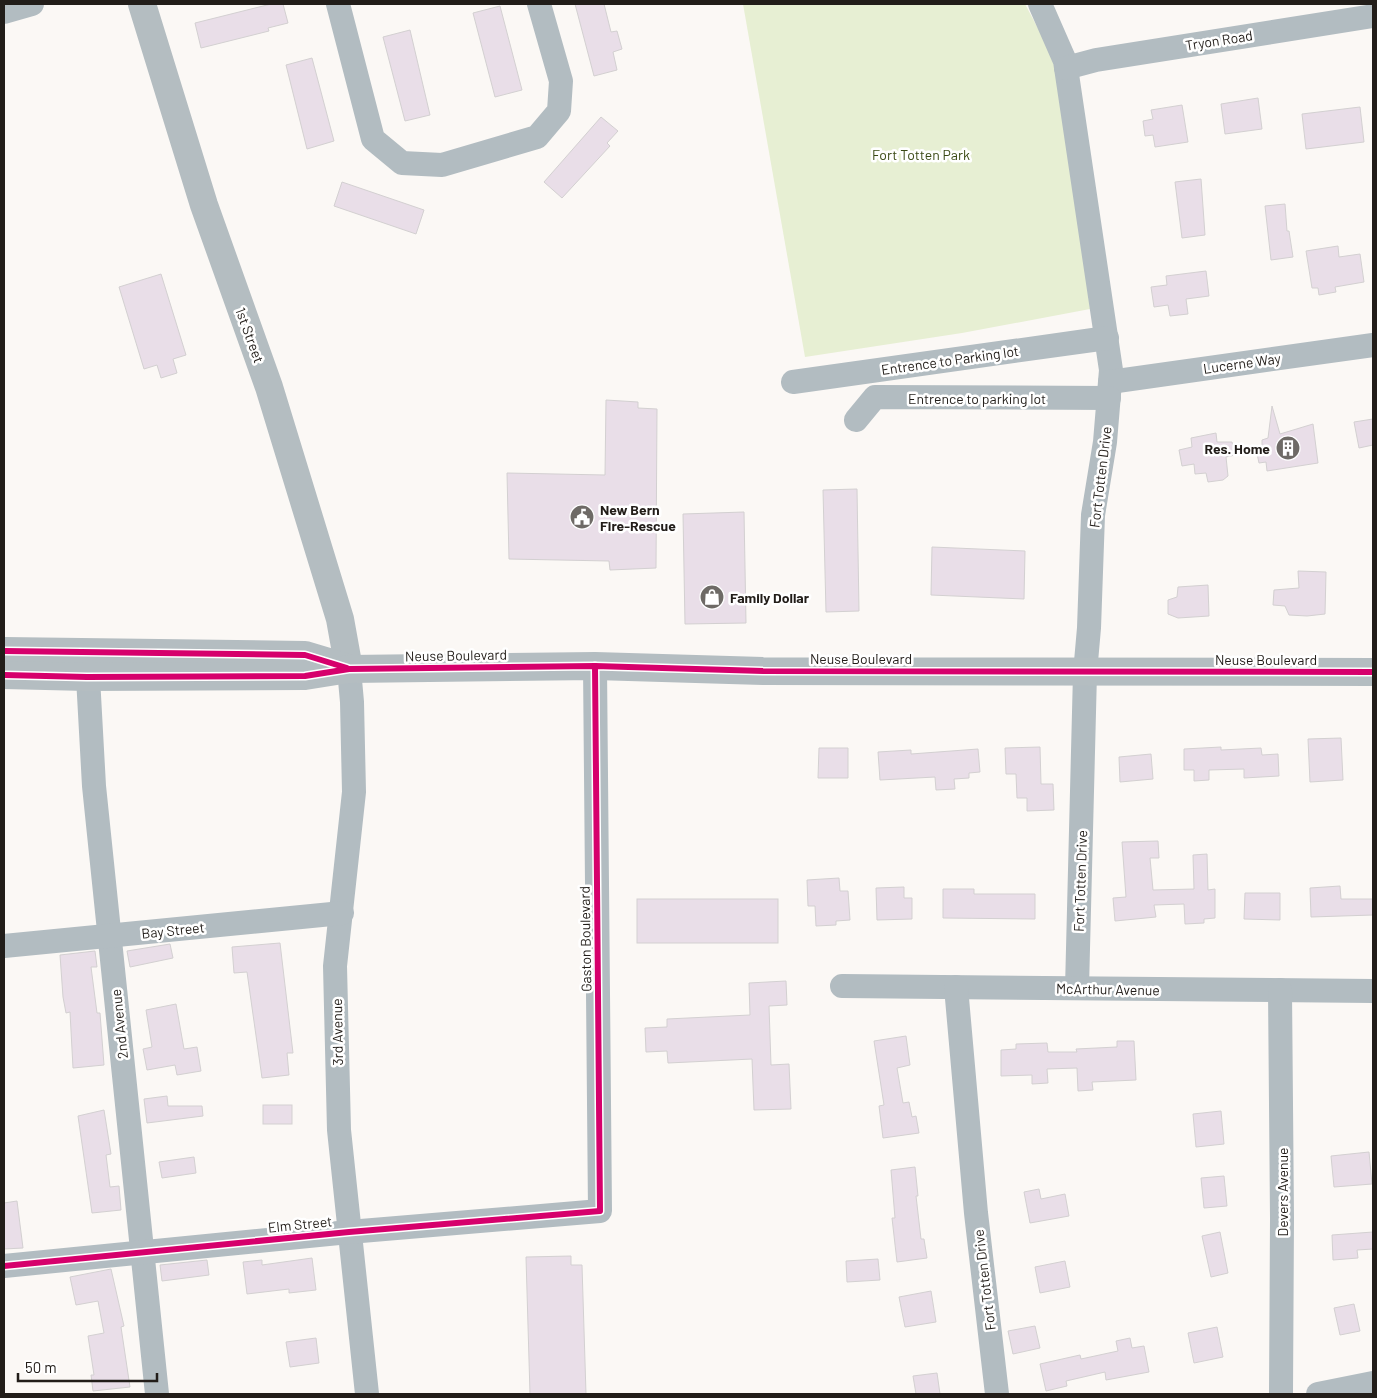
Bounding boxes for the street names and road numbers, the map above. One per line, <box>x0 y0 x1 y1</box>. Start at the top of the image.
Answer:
street label: Tryon Road <box>1184 26 1254 54</box>
street label: 1st Street <box>232 305 268 365</box>
street label: Entrence to Parking lot <box>880 342 1020 378</box>
street label: Lucerne Way <box>1202 349 1282 377</box>
street label: Entrence to parking lot <box>908 390 1046 407</box>
street label: Fort Totten Drive <box>1085 425 1115 529</box>
street label: Neuse Boulevard <box>405 646 507 664</box>
street label: Neuse Boulevard <box>810 650 912 667</box>
street label: Neuse Boulevard <box>1215 651 1317 668</box>
street label: Fort Totten Drive <box>1070 830 1090 932</box>
street label: Gaston Boulevard <box>576 886 594 992</box>
street label: Bay Street <box>141 918 205 942</box>
street label: McArthur Avenue <box>1056 980 1160 998</box>
street label: 2nd Avenue <box>107 988 131 1060</box>
street label: 3rd Avenue <box>328 998 346 1066</box>
street label: Devers Avenue <box>1274 1148 1291 1236</box>
street label: Elm Street <box>267 1212 333 1236</box>
street label: Fort Totten Drive <box>969 1228 999 1332</box>

